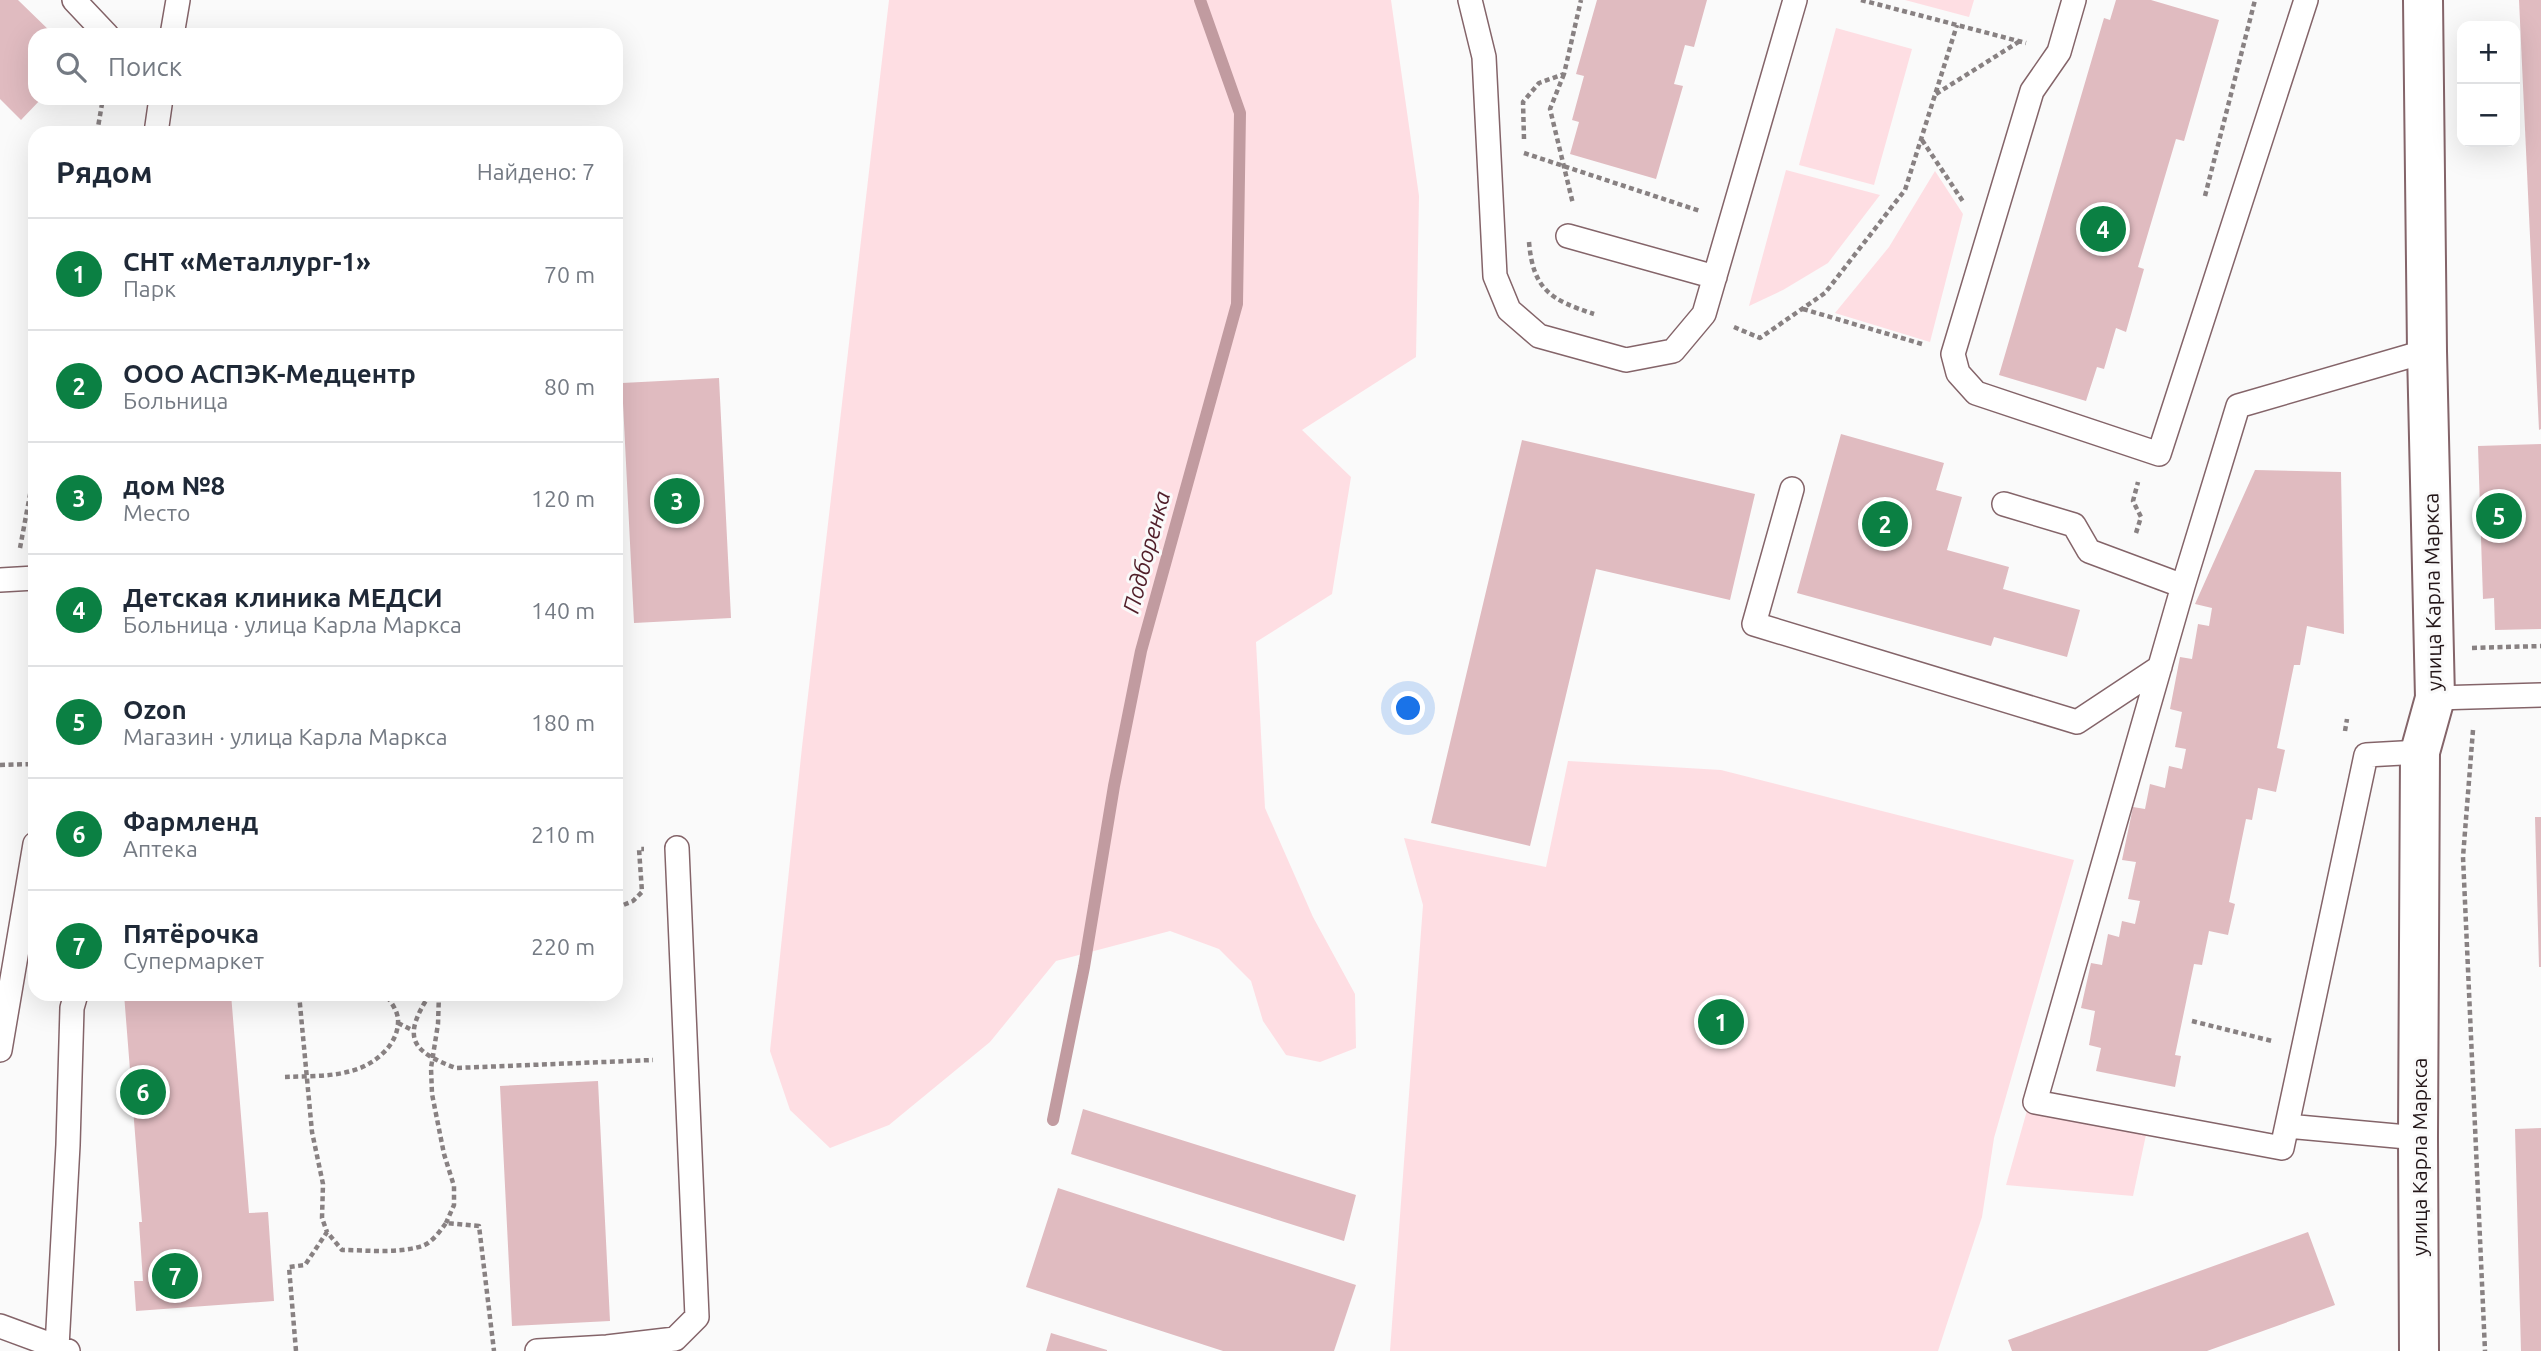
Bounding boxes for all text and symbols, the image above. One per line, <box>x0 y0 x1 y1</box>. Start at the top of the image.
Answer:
map controls <box>2457 21 2520 147</box>
button: + <box>2457 21 2520 84</box>
search box <box>28 28 623 105</box>
icon: search <box>52 48 90 86</box>
text: Поиск <box>108 52 182 81</box>
button: − <box>2457 84 2520 147</box>
text: Рядом <box>56 155 152 189</box>
text: Найдено: 7 <box>477 159 595 184</box>
pin: 4 <box>2080 203 2126 255</box>
text: СНТ «Металлург-1» <box>123 247 371 276</box>
text: 1 <box>73 262 85 287</box>
text: 70 m <box>544 262 595 287</box>
text: Парк <box>123 276 176 301</box>
text: ООО АСПЭК-Медцентр <box>123 359 416 388</box>
text: 2 <box>73 374 85 399</box>
text: 80 m <box>544 374 595 399</box>
text: Больница <box>123 388 228 413</box>
text: дом №8 <box>123 471 225 500</box>
pin: 3 <box>654 475 700 527</box>
text: 3 <box>73 486 85 511</box>
text: 120 m <box>531 486 595 511</box>
water label: Подборенка <box>1118 488 1174 616</box>
pin: 5 <box>2476 490 2522 542</box>
street label: улица Карла Маркса <box>2418 493 2446 691</box>
pin: 2 <box>1862 498 1908 550</box>
text: Место <box>123 500 190 525</box>
text: Детская клиника МЕДСИ <box>123 583 443 612</box>
text: 4 <box>73 598 85 623</box>
text: 140 m <box>531 598 595 623</box>
text: Больница · улица Карла Маркса <box>123 612 462 637</box>
your location <box>1391 691 1425 725</box>
text: Ozon <box>123 695 187 724</box>
text: 5 <box>73 710 85 735</box>
text: 180 m <box>531 710 595 735</box>
text: Магазин · улица Карла Маркса <box>123 724 447 749</box>
text: Фармленд <box>123 807 258 836</box>
text: 6 <box>73 822 85 847</box>
text: 210 m <box>531 822 595 847</box>
text: Аптека <box>123 836 198 861</box>
text: Пятёрочка <box>123 919 259 948</box>
text: 7 <box>73 934 85 959</box>
text: 220 m <box>531 934 595 959</box>
text: Супермаркет <box>123 948 264 973</box>
pin: 1 <box>1698 996 1744 1048</box>
street label: улица Карла Маркса <box>2407 1058 2431 1256</box>
pin: 6 <box>120 1066 166 1118</box>
pin: 7 <box>152 1250 198 1302</box>

